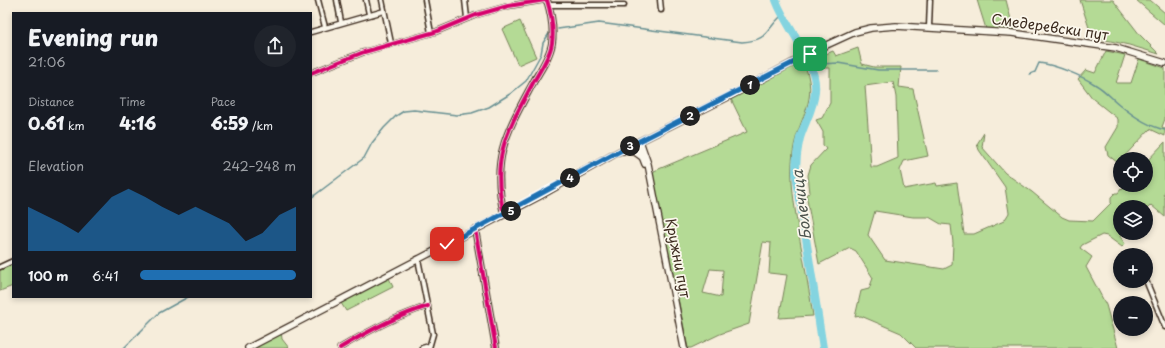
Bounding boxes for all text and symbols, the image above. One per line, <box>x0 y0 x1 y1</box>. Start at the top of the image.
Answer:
street label: Смедеревски пут <box>990 8 1110 45</box>
text: Evening run <box>28 20 158 53</box>
button: share <box>254 25 296 67</box>
pin <box>793 37 827 71</box>
icon: arrive <box>799 43 821 65</box>
text: 21:06 <box>28 52 65 71</box>
pin: 1 <box>740 75 760 95</box>
text: 1 <box>747 76 753 93</box>
text: Distance <box>28 93 74 110</box>
text: Time <box>119 93 145 110</box>
text: Pace <box>211 93 235 110</box>
pin: 2 <box>680 106 700 126</box>
text: 2 <box>686 107 694 124</box>
text: 0.61 <box>28 110 64 136</box>
text: 4:16 <box>119 110 156 136</box>
text: 6:59 <box>211 110 248 136</box>
text: km <box>64 117 84 134</box>
text: /km <box>248 117 273 134</box>
pin: 3 <box>620 136 640 156</box>
text: 3 <box>626 137 634 154</box>
map controls <box>1113 152 1153 336</box>
button: locate <box>1113 152 1153 192</box>
text: Elevation <box>28 156 84 175</box>
text: 242–248 m <box>223 156 296 175</box>
pin: 4 <box>560 168 580 188</box>
water label: Болечица <box>785 168 816 242</box>
text: 4 <box>566 169 574 186</box>
button: layers <box>1113 200 1153 240</box>
pin: 5 <box>501 201 521 221</box>
text: 5 <box>507 202 515 219</box>
street label: Кружни пут <box>660 216 697 300</box>
pin <box>430 227 464 261</box>
icon: check <box>436 233 458 255</box>
button: + <box>1113 248 1153 288</box>
text: 100 m <box>28 266 69 285</box>
text: 6:41 <box>92 266 118 285</box>
button: − <box>1113 296 1153 336</box>

